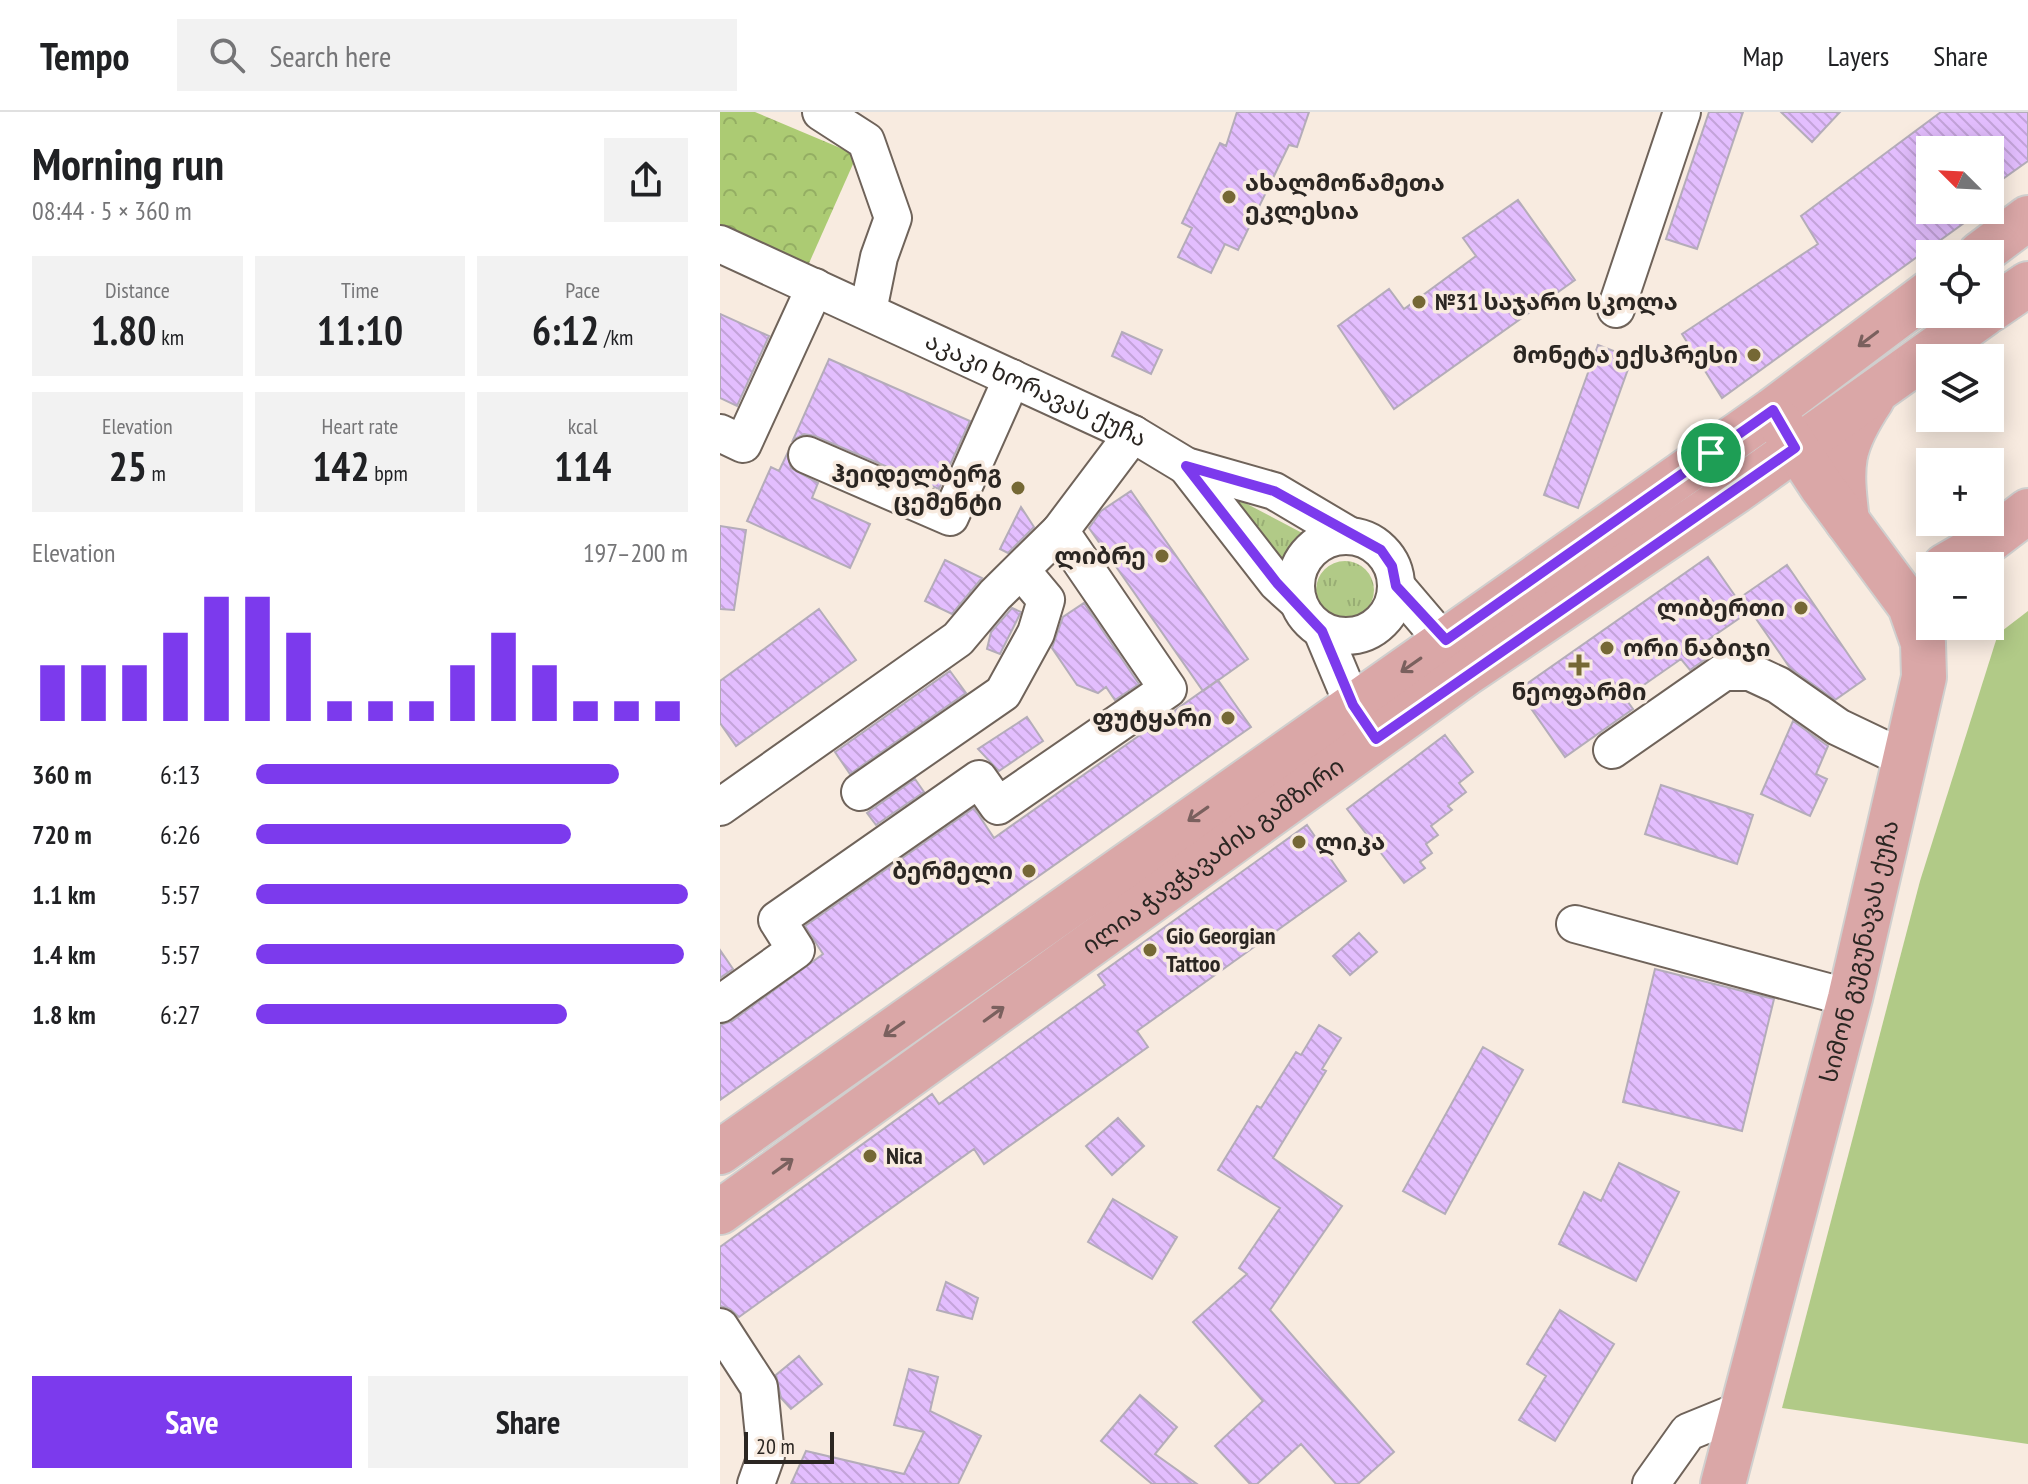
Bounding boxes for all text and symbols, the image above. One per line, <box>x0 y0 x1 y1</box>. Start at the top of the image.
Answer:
search box <box>177 19 737 91</box>
text: Tempo <box>40 31 129 80</box>
icon: search <box>205 33 249 77</box>
text: Search here <box>269 36 391 75</box>
text: Map <box>1742 37 1784 74</box>
text: Layers <box>1828 37 1889 74</box>
text: Share <box>1933 37 1988 74</box>
text: Morning run <box>32 135 224 192</box>
north arrow <box>1916 136 2004 224</box>
map controls <box>1916 136 2004 640</box>
button: share <box>604 138 688 222</box>
place label: ახალმოწამეთა ეკლესია <box>1245 167 1445 226</box>
marker: ახალმოწამეთა ეკლესია <box>1220 188 1238 206</box>
text: 08:44 · 5 × 360 m <box>32 194 192 227</box>
button: locate <box>1916 240 2004 328</box>
text: Distance <box>105 276 170 304</box>
text: Time <box>341 276 379 304</box>
text: Pace <box>565 276 600 304</box>
place label: №31 საჯარო სკოლა <box>1435 286 1678 317</box>
marker: №31 საჯარო სკოლა <box>1410 293 1428 311</box>
text: 1.80 <box>91 304 156 356</box>
text: 11:10 <box>317 304 403 356</box>
text: 6:12 <box>532 304 599 356</box>
text: km <box>156 323 184 351</box>
text: /km <box>599 323 633 351</box>
street label: აკაკი ხორავას ქუჩა <box>921 325 1153 454</box>
one-way arrow <box>1858 330 1879 347</box>
place label: მონეტა ექსპრესი <box>1512 339 1738 370</box>
button: layers <box>1916 344 2004 432</box>
marker: მონეტა ექსპრესი <box>1745 346 1763 364</box>
text: Elevation <box>102 412 173 440</box>
text: Heart rate <box>322 412 398 440</box>
text: kcal <box>568 412 598 440</box>
pin <box>1677 419 1745 487</box>
icon: arrive <box>1689 431 1733 475</box>
text: 25 <box>109 440 147 492</box>
text: 142 <box>312 440 370 492</box>
text: 114 <box>554 440 611 492</box>
button: + <box>1916 448 2004 536</box>
place label: ჰეიდელბერგ ცემენტი <box>831 458 1002 517</box>
text: m <box>147 459 166 487</box>
text: bpm <box>370 459 408 487</box>
marker: ჰეიდელბერგ ცემენტი <box>1009 479 1027 497</box>
text: Elevation <box>32 536 115 569</box>
text: 197–200 m <box>583 536 688 569</box>
place label: ლიბრე <box>1054 540 1146 571</box>
marker: ლიბრე <box>1153 547 1171 565</box>
button: − <box>1916 552 2004 640</box>
place label: ლიბერთი <box>1657 592 1785 623</box>
marker: ლიბერთი <box>1792 599 1810 617</box>
place label: ორი ნაბიჯი <box>1623 632 1771 663</box>
marker: ორი ნაბიჯი <box>1598 639 1616 657</box>
marker: ნეოფარმი <box>1570 656 1588 674</box>
one-way arrow <box>1400 657 1422 673</box>
place label: ნეოფარმი <box>1512 676 1646 707</box>
place label: ფუტყარი <box>1092 702 1212 733</box>
marker: ფუტყარი <box>1219 709 1237 727</box>
street label: ილია ჭავჭავაძის გამზირი <box>1075 751 1350 961</box>
text: 360 m <box>32 758 92 791</box>
text: 6:13 <box>160 758 200 791</box>
one-way arrow <box>1188 805 1209 822</box>
street label: სიმონ გუგუნავას ქუჩა <box>1813 817 1906 1086</box>
text: 720 m <box>32 818 92 851</box>
text: 6:26 <box>160 818 200 851</box>
place label: ლიკა <box>1315 826 1385 857</box>
marker: ლიკა <box>1290 833 1308 851</box>
place label: ბერმელი <box>892 855 1013 886</box>
marker: ბერმელი <box>1020 862 1038 880</box>
text: 1.1 km <box>32 878 96 911</box>
text: 5:57 <box>160 878 200 911</box>
place label: Gio Georgian Tattoo <box>1166 920 1276 979</box>
text: 1.4 km <box>32 938 96 971</box>
text: 5:57 <box>160 938 200 971</box>
marker: Gio Georgian Tattoo <box>1141 941 1159 959</box>
text: 1.8 km <box>32 998 96 1031</box>
text: 6:27 <box>160 998 200 1031</box>
one-way arrow <box>983 1006 1005 1022</box>
one-way arrow <box>884 1021 906 1037</box>
place label: Nica <box>886 1140 923 1171</box>
marker: Nica <box>861 1147 879 1165</box>
one-way arrow <box>772 1158 794 1174</box>
button: Save <box>32 1376 352 1468</box>
button: Share <box>368 1376 688 1468</box>
scale bar <box>744 1428 834 1464</box>
text: 20 m <box>756 1432 795 1460</box>

